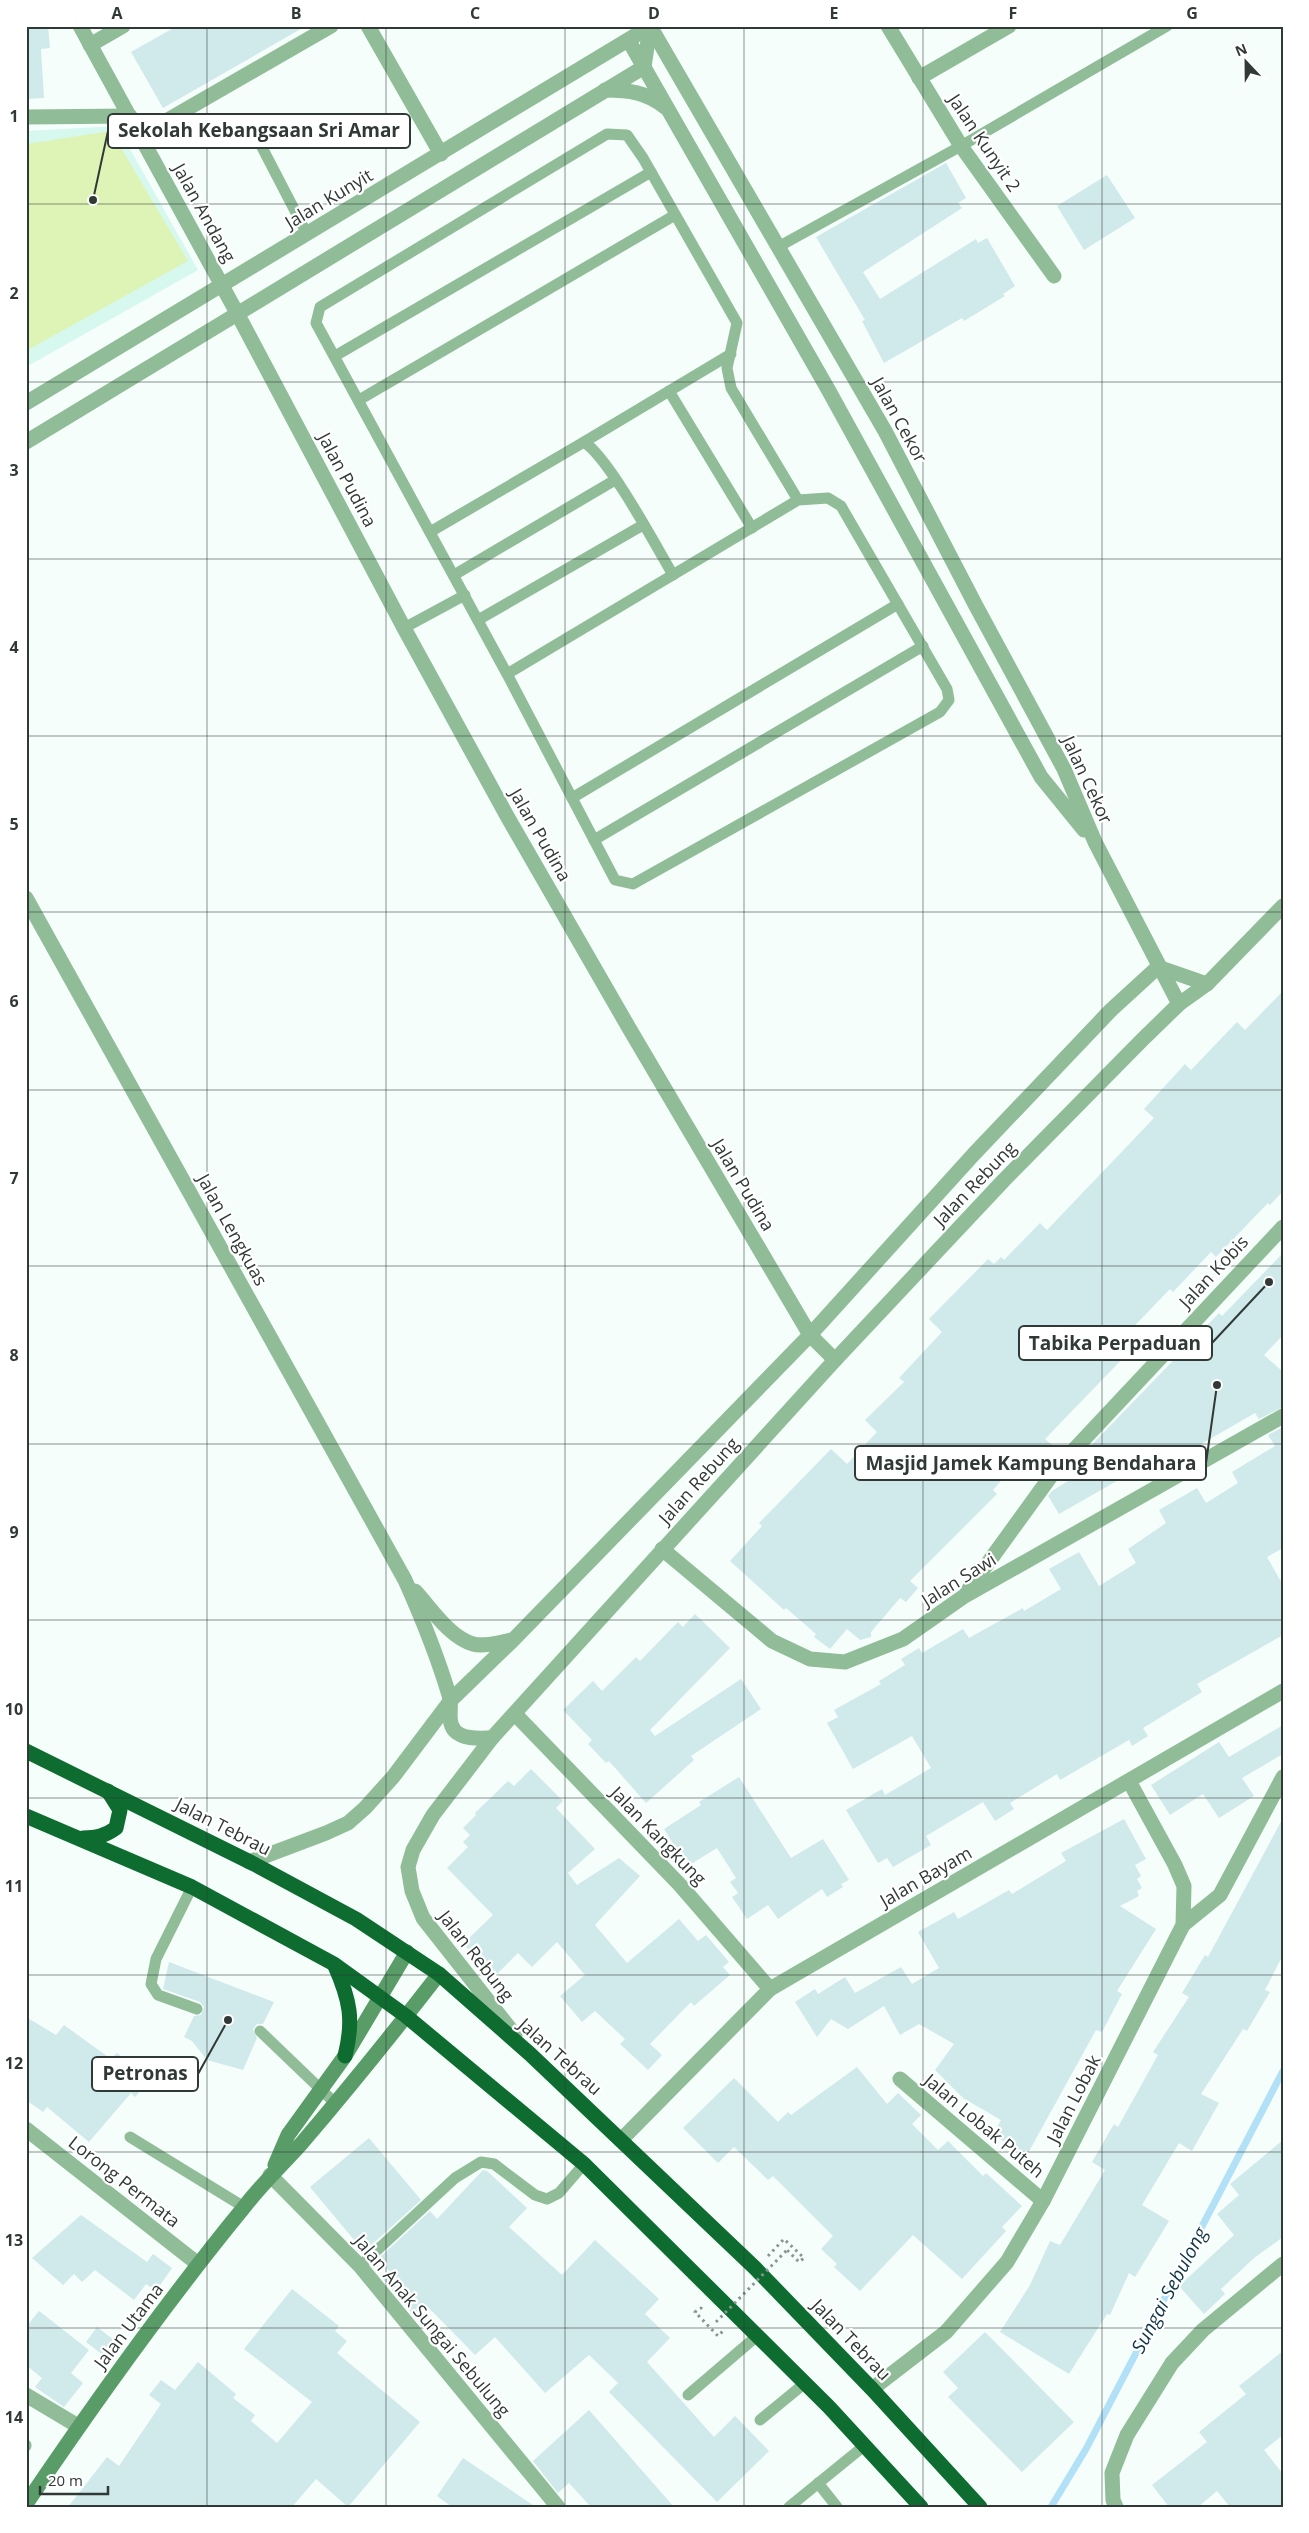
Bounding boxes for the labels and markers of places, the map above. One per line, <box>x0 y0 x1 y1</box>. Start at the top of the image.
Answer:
callout: Sekolah Kebangsaan Sri Amar <box>108 114 410 148</box>
callout: Tabika Perpaduan <box>1019 1326 1212 1360</box>
callout: Masjid Jamek Kampung Bendahara <box>855 1446 1206 1480</box>
callout: Petronas <box>92 2057 198 2091</box>

